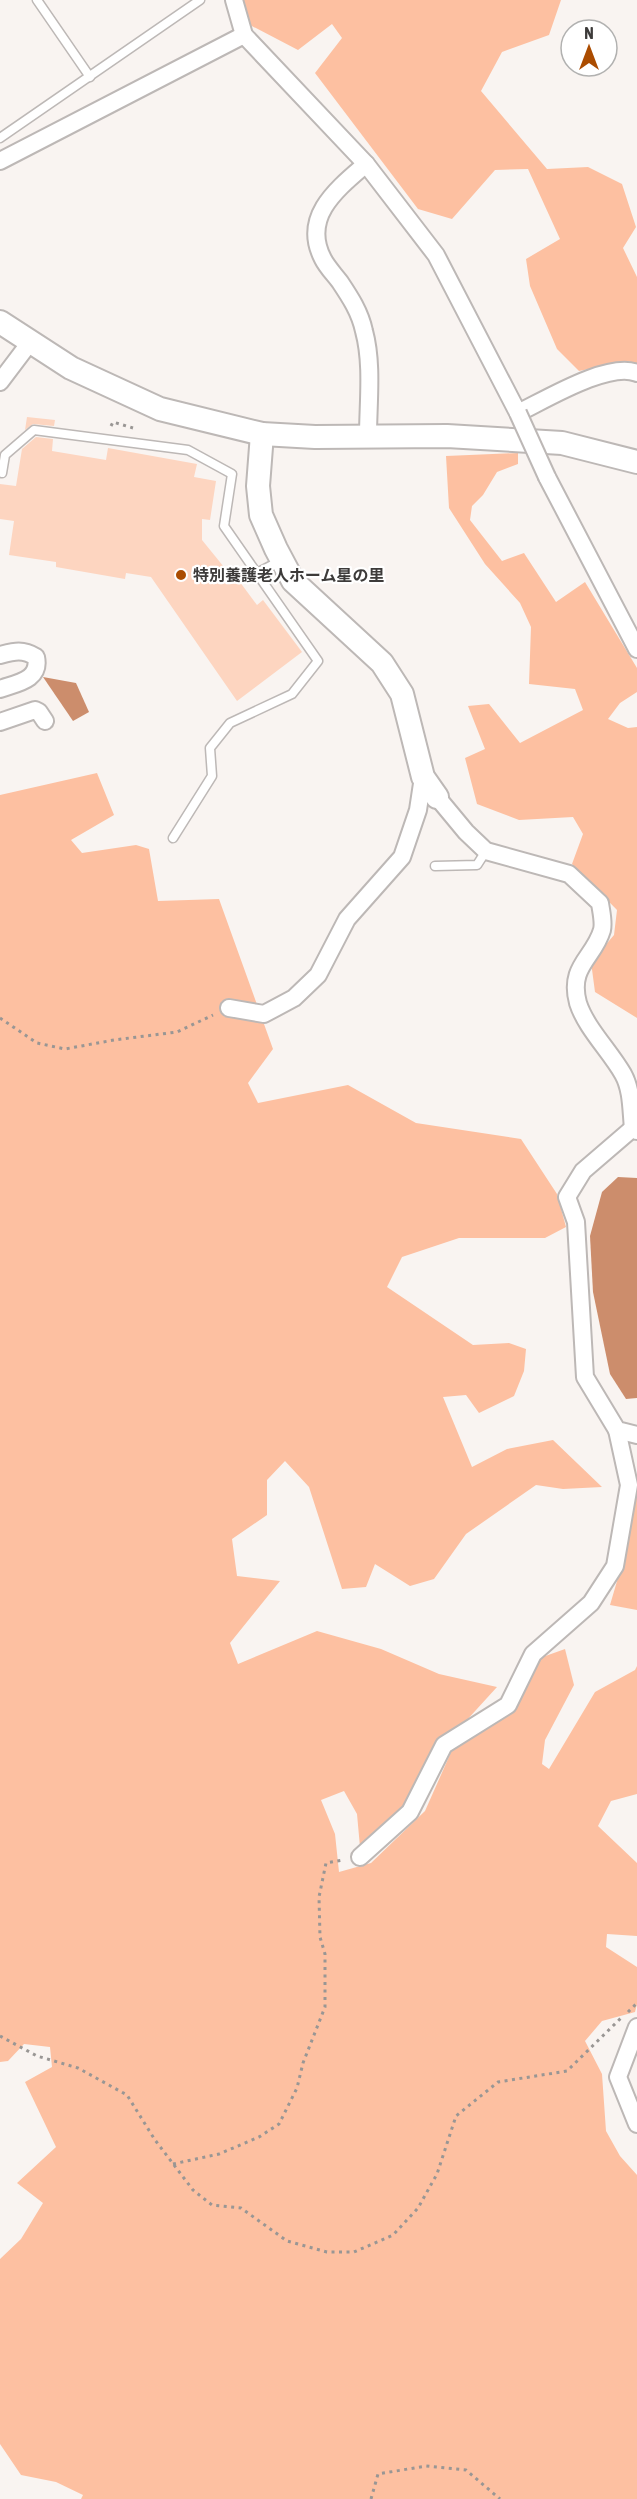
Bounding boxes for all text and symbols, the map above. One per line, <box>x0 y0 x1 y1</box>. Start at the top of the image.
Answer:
north arrow <box>559 18 619 78</box>
text: N <box>584 24 594 42</box>
place label: 特別養護老人ホーム星の里 <box>193 566 385 584</box>
marker: 特別養護老人ホーム星の里 <box>174 568 188 582</box>

